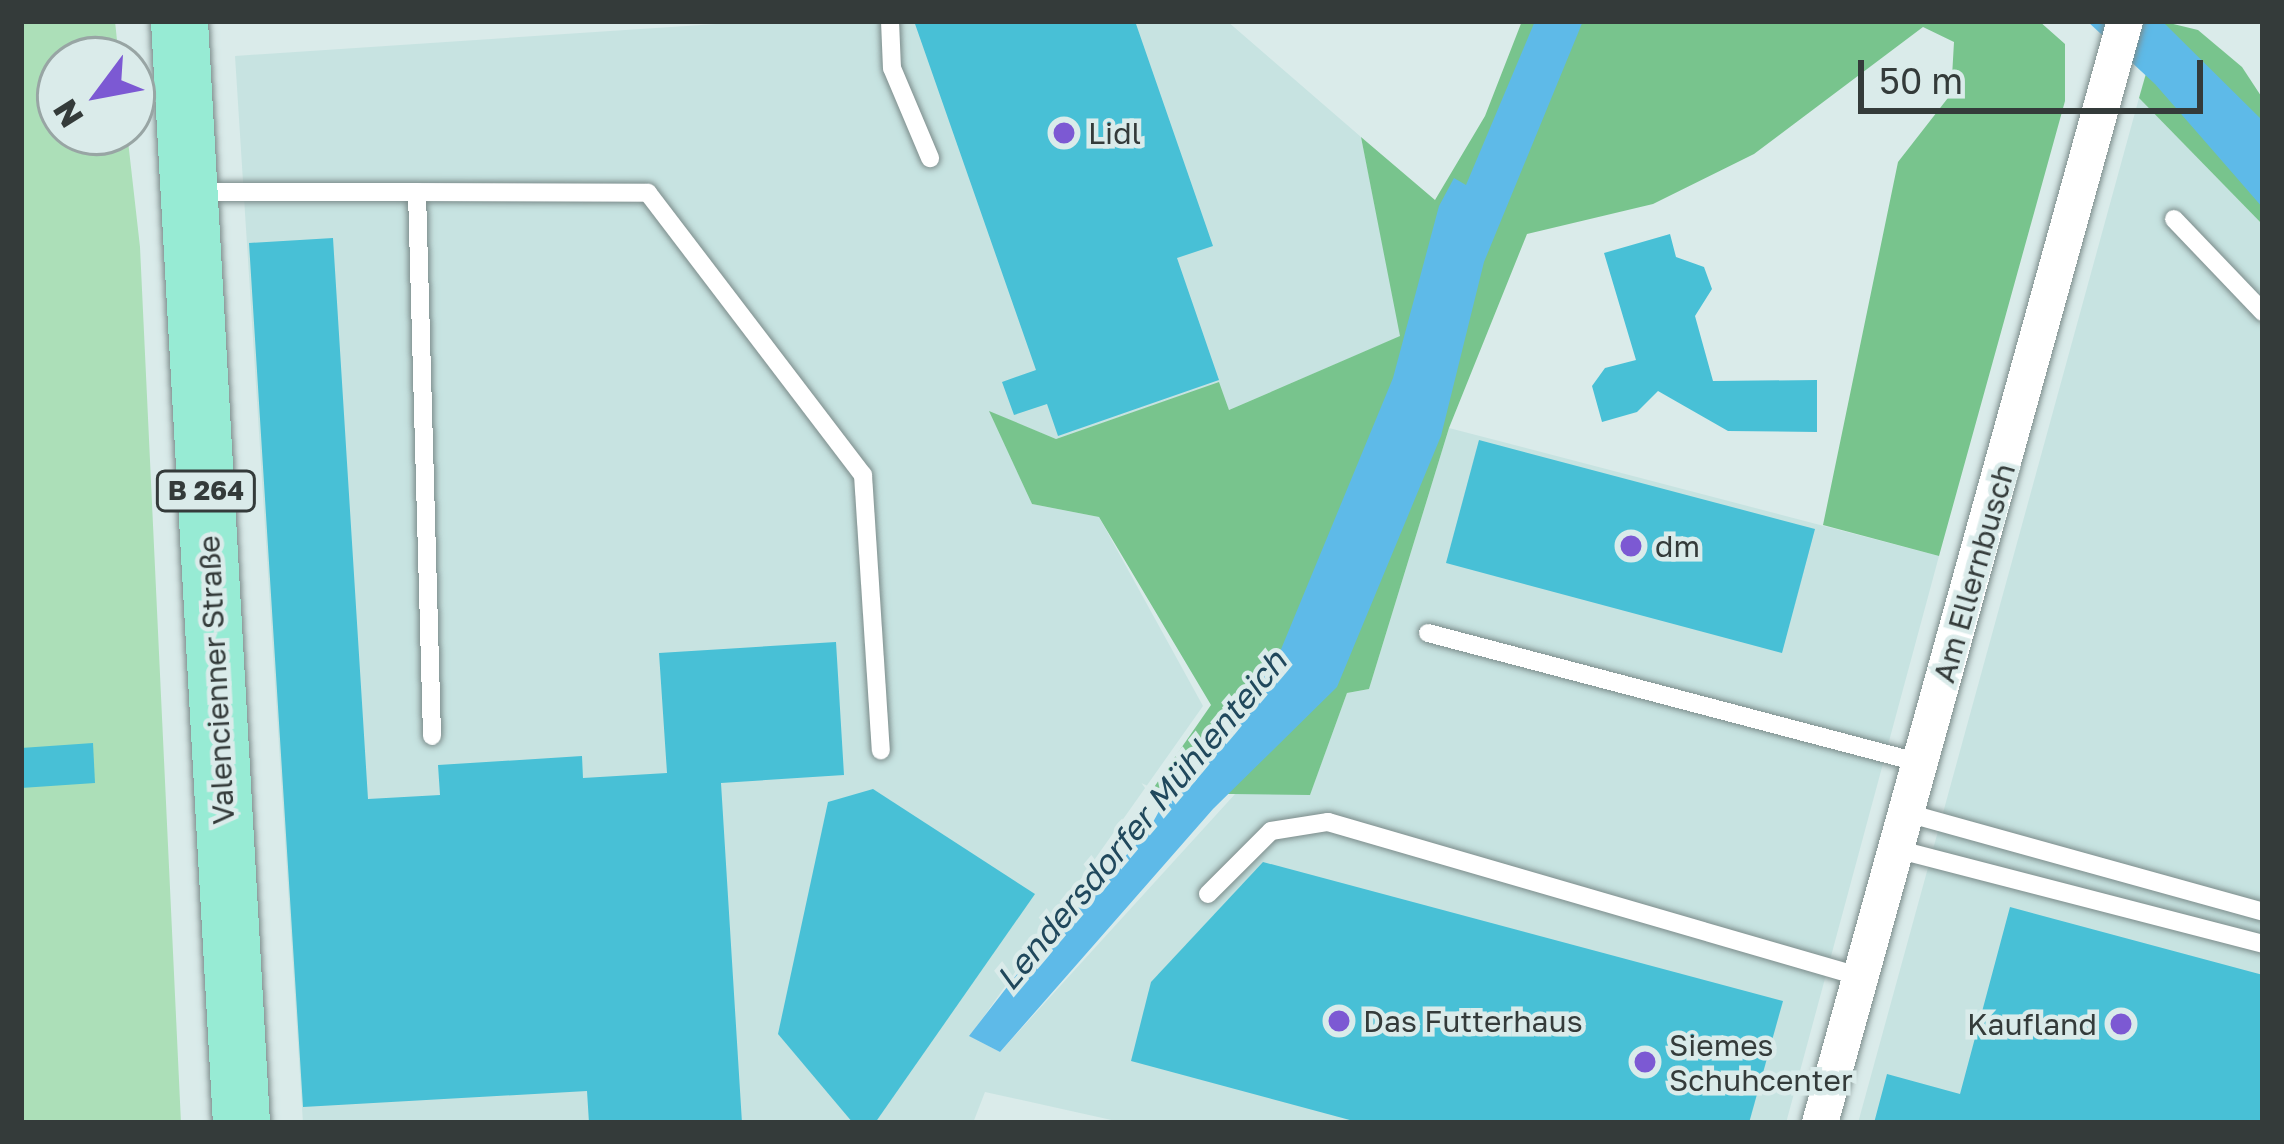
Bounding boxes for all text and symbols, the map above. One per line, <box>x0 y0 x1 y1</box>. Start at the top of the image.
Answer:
north arrow <box>36 36 156 156</box>
scale bar <box>1864 36 2209 110</box>
text: 50 m <box>1879 59 1963 102</box>
text: N <box>44 93 91 135</box>
place label: Lidl <box>1088 115 1141 151</box>
marker: Lidl <box>1051 120 1077 146</box>
street label: Am Ellernbusch <box>1926 459 2022 687</box>
road number: B 264 <box>155 470 257 512</box>
place label: dm <box>1655 528 1700 564</box>
marker: dm <box>1618 533 1644 559</box>
street label: Valencienner Straße <box>190 535 242 825</box>
water label: Lendersdorfer Mühlenteich <box>987 642 1295 998</box>
place label: Das Futterhaus <box>1363 1003 1583 1039</box>
place label: Kaufland <box>1967 1006 2097 1042</box>
marker: Das Futterhaus <box>1326 1008 1352 1034</box>
marker: Kaufland <box>2108 1011 2134 1037</box>
place label: Siemes Schuhcenter <box>1669 1027 1853 1098</box>
marker: Siemes Schuhcenter <box>1632 1049 1658 1075</box>

